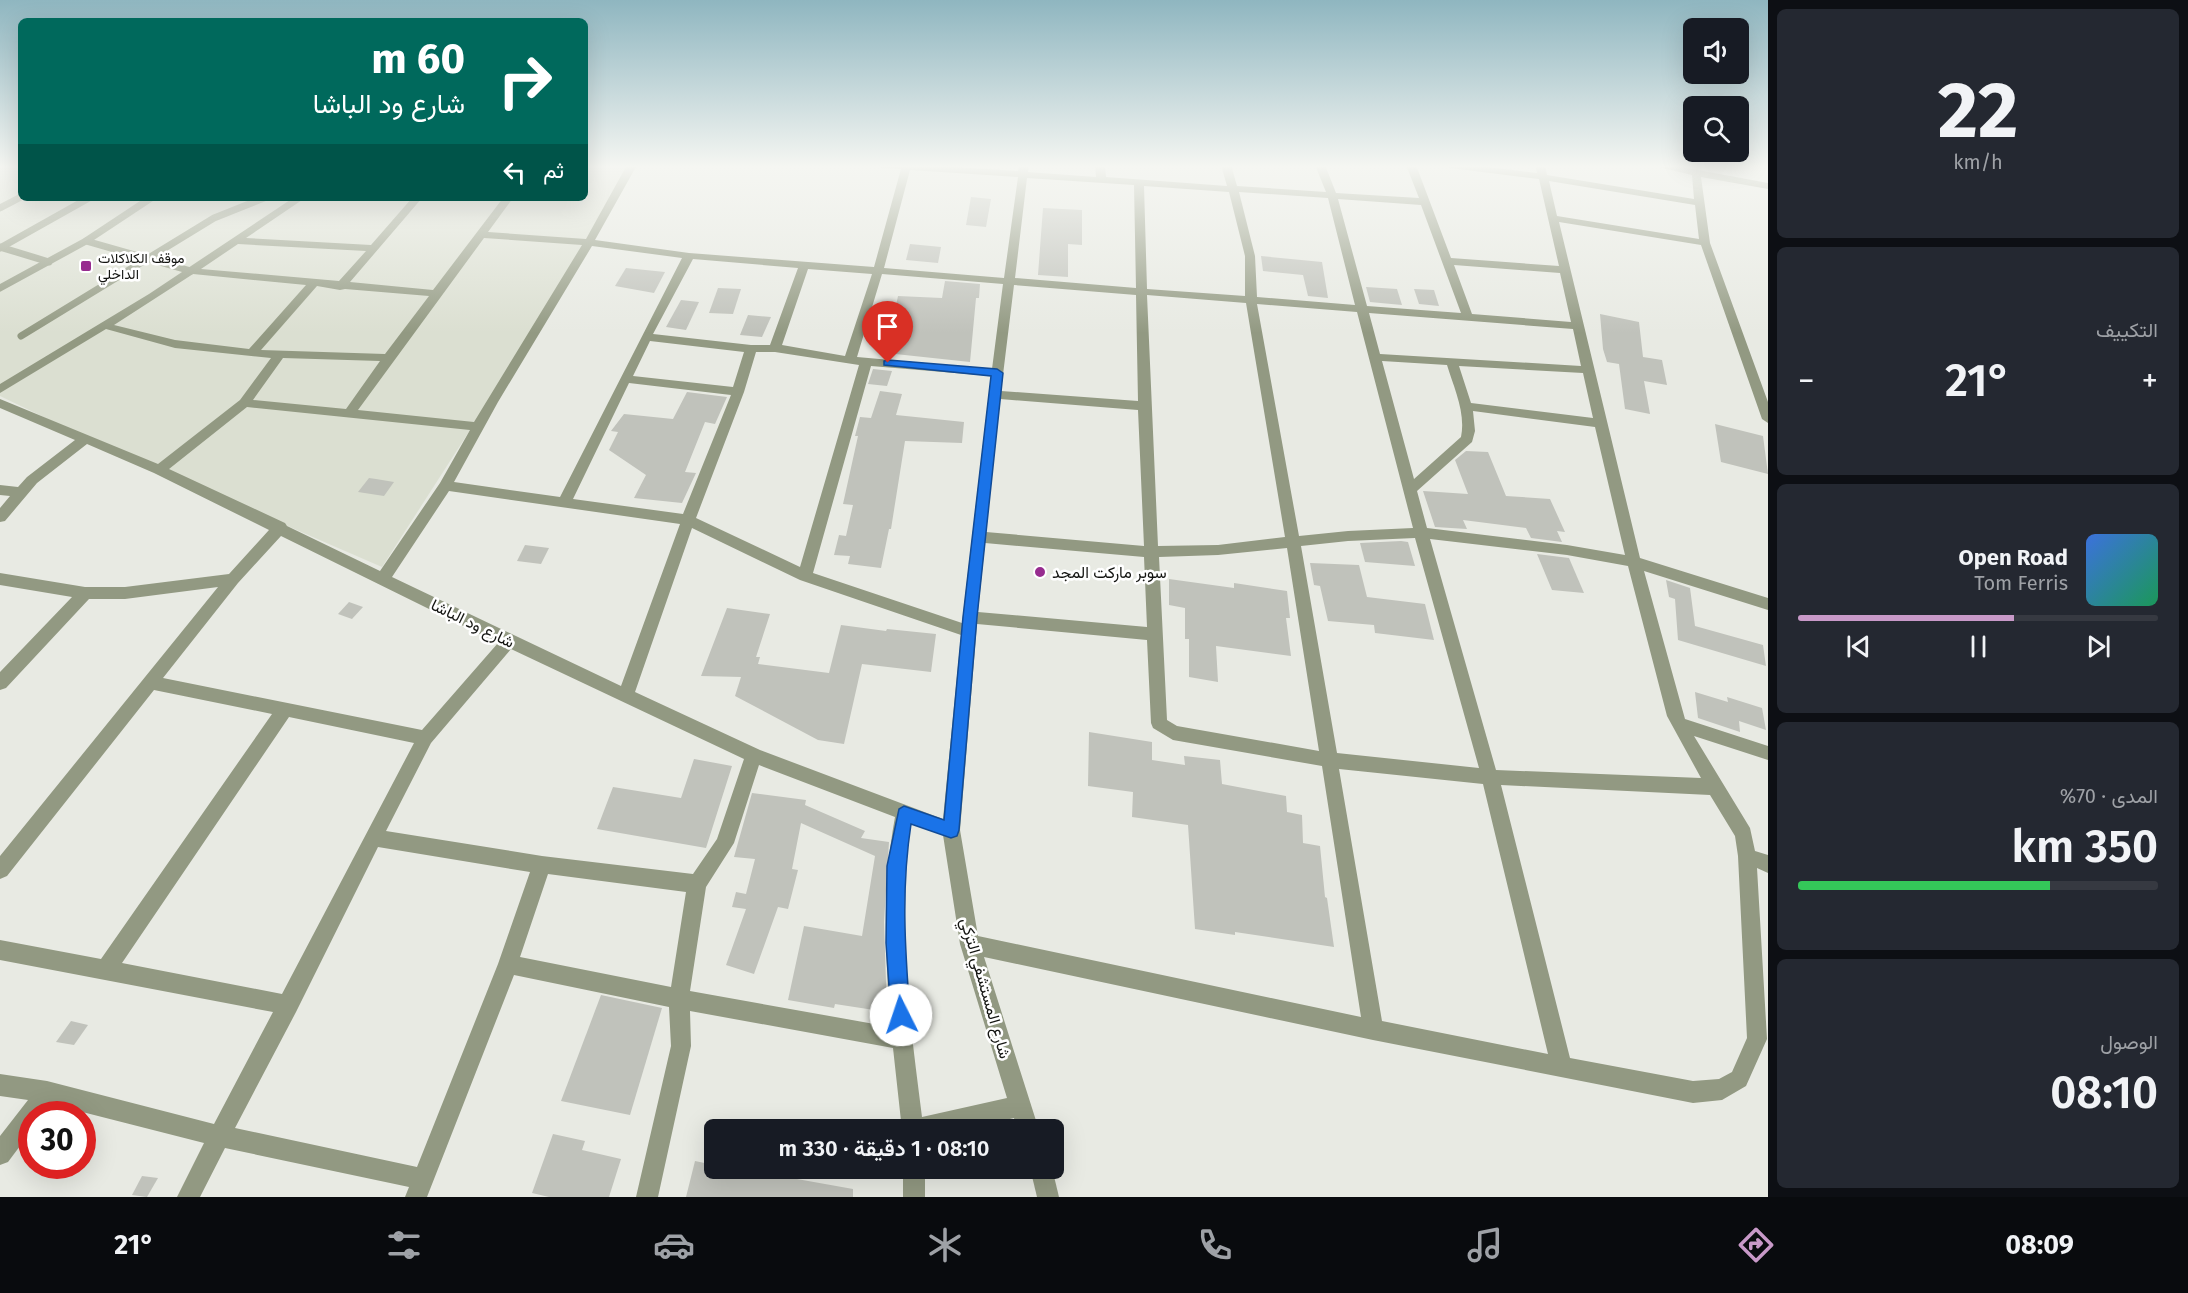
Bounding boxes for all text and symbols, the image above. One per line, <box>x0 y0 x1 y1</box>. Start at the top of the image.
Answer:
map controls <box>1683 18 1749 162</box>
button: sound <box>1683 18 1749 84</box>
text: 60 m <box>371 34 465 84</box>
icon: right <box>486 42 564 120</box>
text: 22 <box>1938 64 2018 158</box>
text: شارع ود الباشا <box>313 88 465 120</box>
button: search <box>1683 96 1749 162</box>
text: km/h <box>1953 150 2003 174</box>
icon: left <box>498 156 531 189</box>
text: ثم <box>543 157 564 184</box>
place label: موقف الكلاكلات الداخلي <box>98 250 185 286</box>
marker: موقف الكلاكلات الداخلي <box>79 259 93 273</box>
pin <box>862 301 913 363</box>
icon: arrive <box>871 310 904 343</box>
text: التكييف <box>2096 318 2158 342</box>
text: 21° <box>1945 354 2011 408</box>
text: − <box>1798 361 1815 401</box>
text: + <box>2142 361 2158 401</box>
text: Open Road <box>1958 544 2068 571</box>
place label: سوبر ماركت المجد <box>1052 563 1167 583</box>
marker: سوبر ماركت المجد <box>1033 565 1047 579</box>
text: Tom Ferris <box>1974 571 2068 595</box>
street label: شارع ود الباشا <box>427 595 518 654</box>
icon: previous <box>1842 630 1875 663</box>
icon: pause <box>1962 630 1995 663</box>
icon: next <box>2082 630 2115 663</box>
text: المدى · 70% <box>2060 784 2158 808</box>
text: 350 km <box>2012 820 2158 874</box>
street label: شارع المستشفي التركي <box>952 916 1015 1062</box>
position arrow <box>869 983 933 1047</box>
text: الوصول <box>2100 1030 2158 1054</box>
text: 08:10 <box>2050 1066 2158 1120</box>
speed limit sign: 30 <box>18 1101 96 1179</box>
text: 08:10 · 1 دقيقة · 330 m <box>778 1135 990 1162</box>
icon: filters <box>383 1224 425 1266</box>
icon: car <box>653 1224 695 1266</box>
icon: climate <box>924 1224 966 1266</box>
icon: phone <box>1194 1224 1236 1266</box>
icon: music <box>1464 1224 1506 1266</box>
icon: directions <box>1735 1224 1777 1266</box>
text: 21° <box>114 1229 154 1261</box>
text: 08:09 <box>2005 1229 2074 1261</box>

